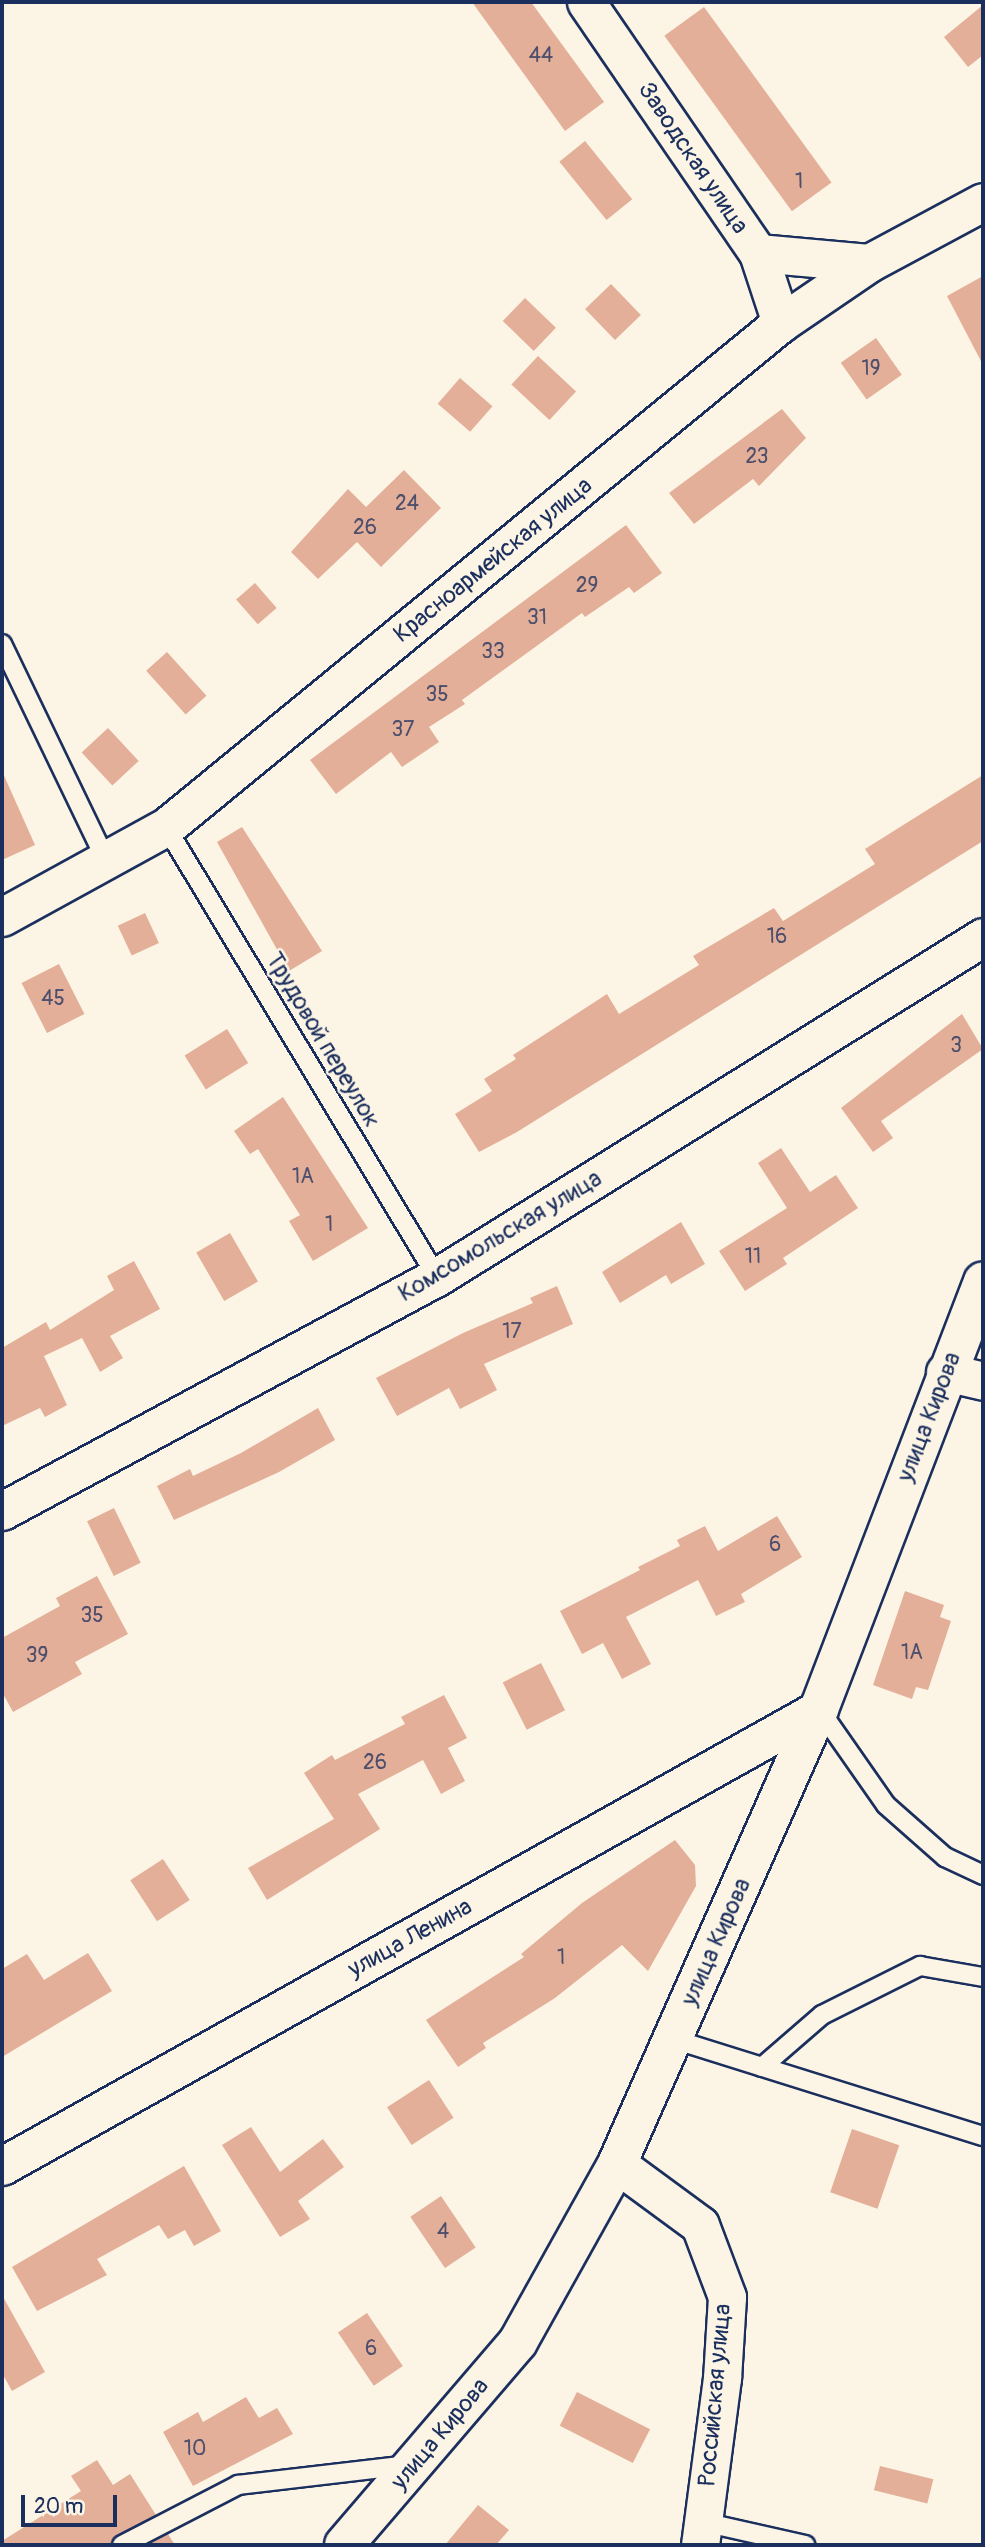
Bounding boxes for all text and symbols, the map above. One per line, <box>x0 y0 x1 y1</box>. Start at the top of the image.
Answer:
house number: 44 <box>529 43 553 69</box>
street label: Заводская улица <box>632 77 754 239</box>
house number: 1 <box>795 169 803 195</box>
house number: 19 <box>861 356 881 382</box>
house number: 23 <box>746 444 768 470</box>
street label: Красноармейская улица <box>388 471 598 649</box>
house number: 24 <box>395 491 419 517</box>
house number: 26 <box>353 515 377 541</box>
house number: 29 <box>576 573 598 599</box>
house number: 31 <box>527 605 547 631</box>
house number: 33 <box>481 639 505 665</box>
house number: 35 <box>425 682 449 708</box>
house number: 37 <box>392 717 414 743</box>
house number: 16 <box>767 924 787 950</box>
street label: Трудовой переулок <box>259 947 387 1133</box>
house number: 45 <box>41 986 65 1012</box>
house number: 3 <box>950 1033 962 1059</box>
house number: 1A <box>292 1164 314 1190</box>
street label: Комсомольская улица <box>393 1164 607 1308</box>
house number: 1 <box>325 1212 333 1238</box>
house number: 11 <box>745 1244 761 1270</box>
house number: 17 <box>502 1319 522 1345</box>
street label: улица Кирова <box>891 1348 967 1486</box>
house number: 6 <box>769 1532 781 1558</box>
house number: 35 <box>80 1603 104 1629</box>
house number: 1A <box>901 1640 923 1666</box>
house number: 39 <box>26 1643 48 1669</box>
house number: 26 <box>363 1750 387 1776</box>
street label: улица Кирова <box>675 1874 757 2010</box>
street label: улица Ленина <box>343 1892 477 1984</box>
house number: 1 <box>557 1945 565 1971</box>
house number: 4 <box>437 2219 449 2245</box>
street label: Российская улица <box>693 2302 737 2488</box>
house number: 6 <box>365 2336 377 2362</box>
street label: улица Кирова <box>385 2372 495 2496</box>
house number: 10 <box>184 2436 206 2462</box>
scale bar <box>24 2480 121 2524</box>
text: 20 m <box>34 2493 83 2520</box>

